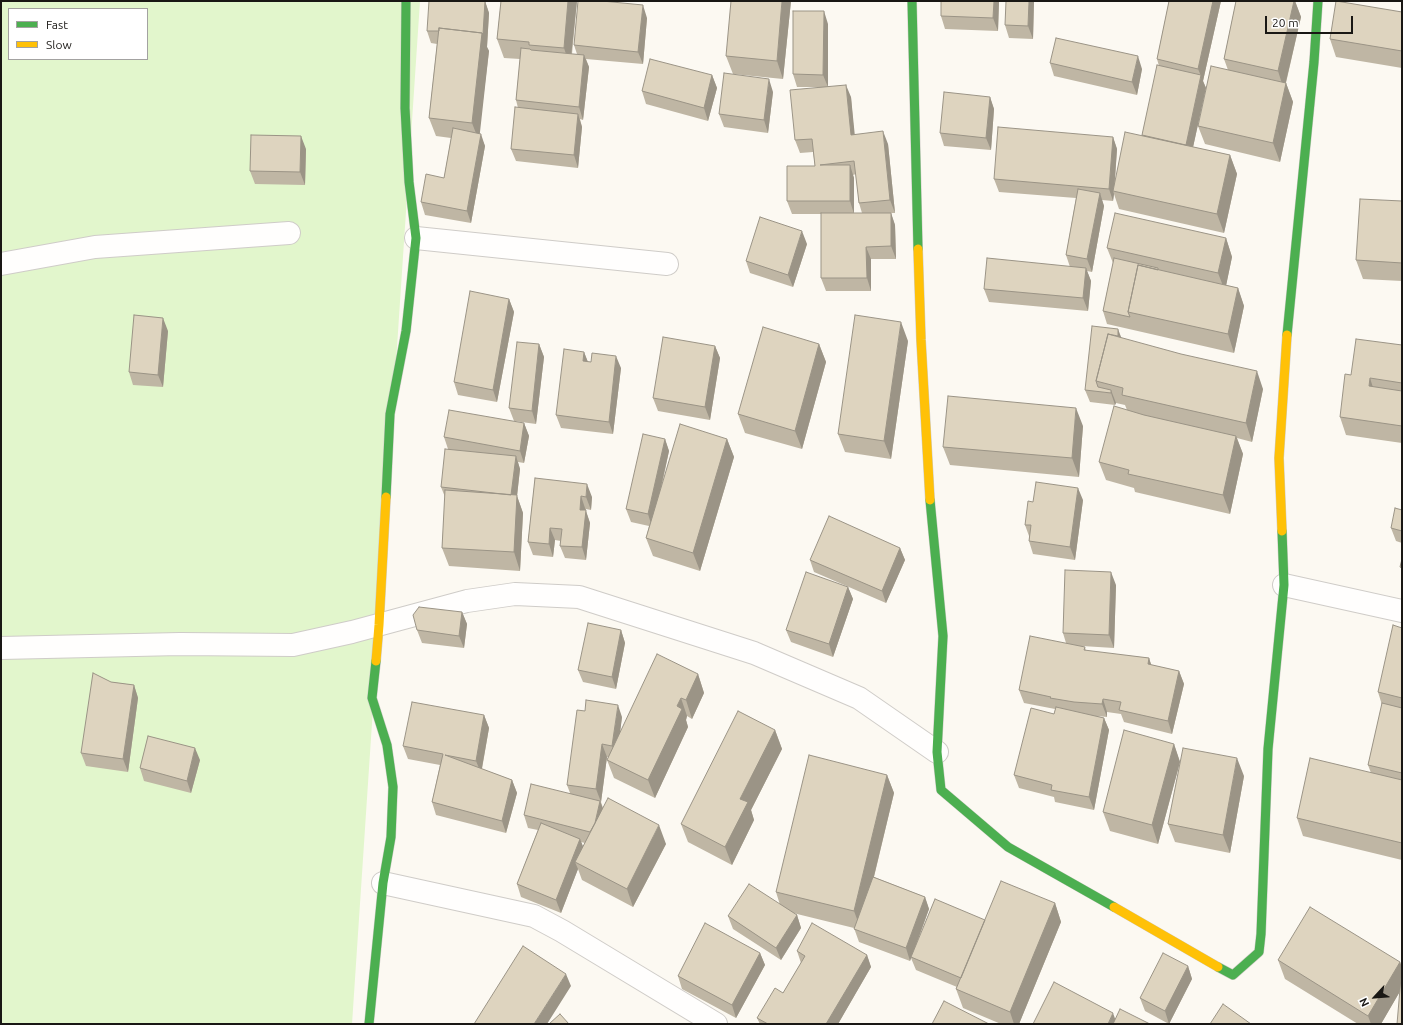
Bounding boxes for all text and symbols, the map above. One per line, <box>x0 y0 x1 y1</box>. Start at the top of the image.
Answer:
legend <box>8 8 148 60</box>
scale bar <box>1267 8 1355 34</box>
text: 20 m <box>1272 16 1299 29</box>
text: Fast <box>46 18 68 31</box>
text: Slow <box>46 38 72 51</box>
north arrow <box>1355 977 1395 1017</box>
text: N <box>1357 996 1371 1009</box>

